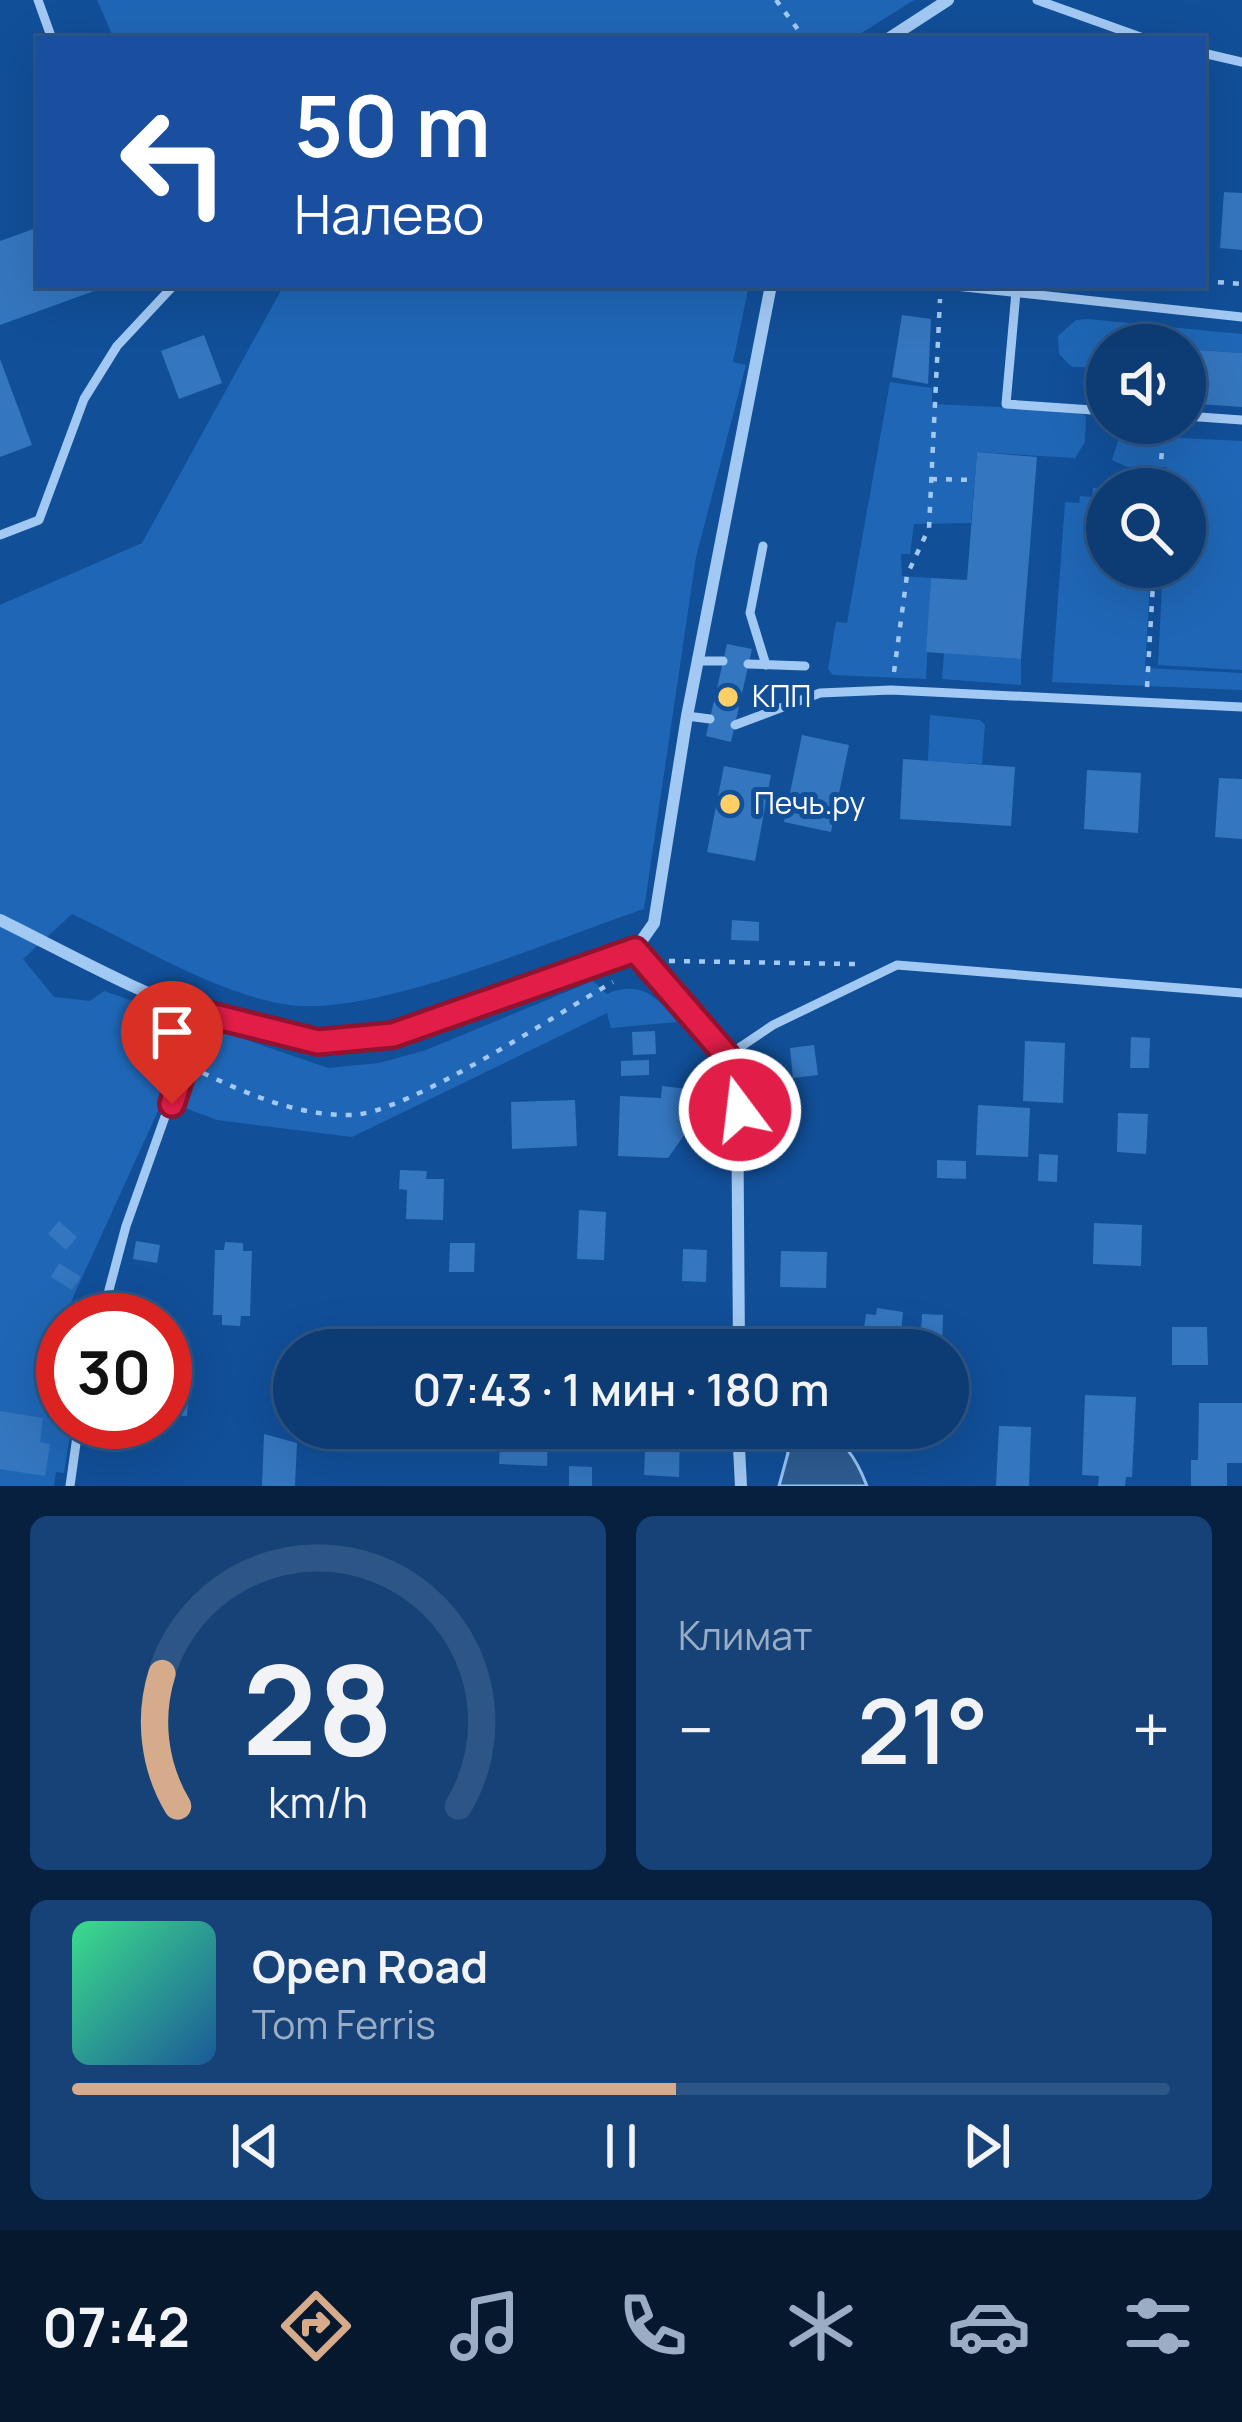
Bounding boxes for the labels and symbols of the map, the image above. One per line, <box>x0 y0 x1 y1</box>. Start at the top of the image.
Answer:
place label: КПП <box>752 675 811 716</box>
marker: КПП <box>715 684 741 710</box>
place label: Печь.ру <box>754 782 865 823</box>
marker: Печь.ру <box>717 791 743 817</box>
pin <box>121 981 223 1104</box>
position arrow <box>677 1047 803 1173</box>
speed limit sign: 30 <box>36 1293 192 1449</box>

